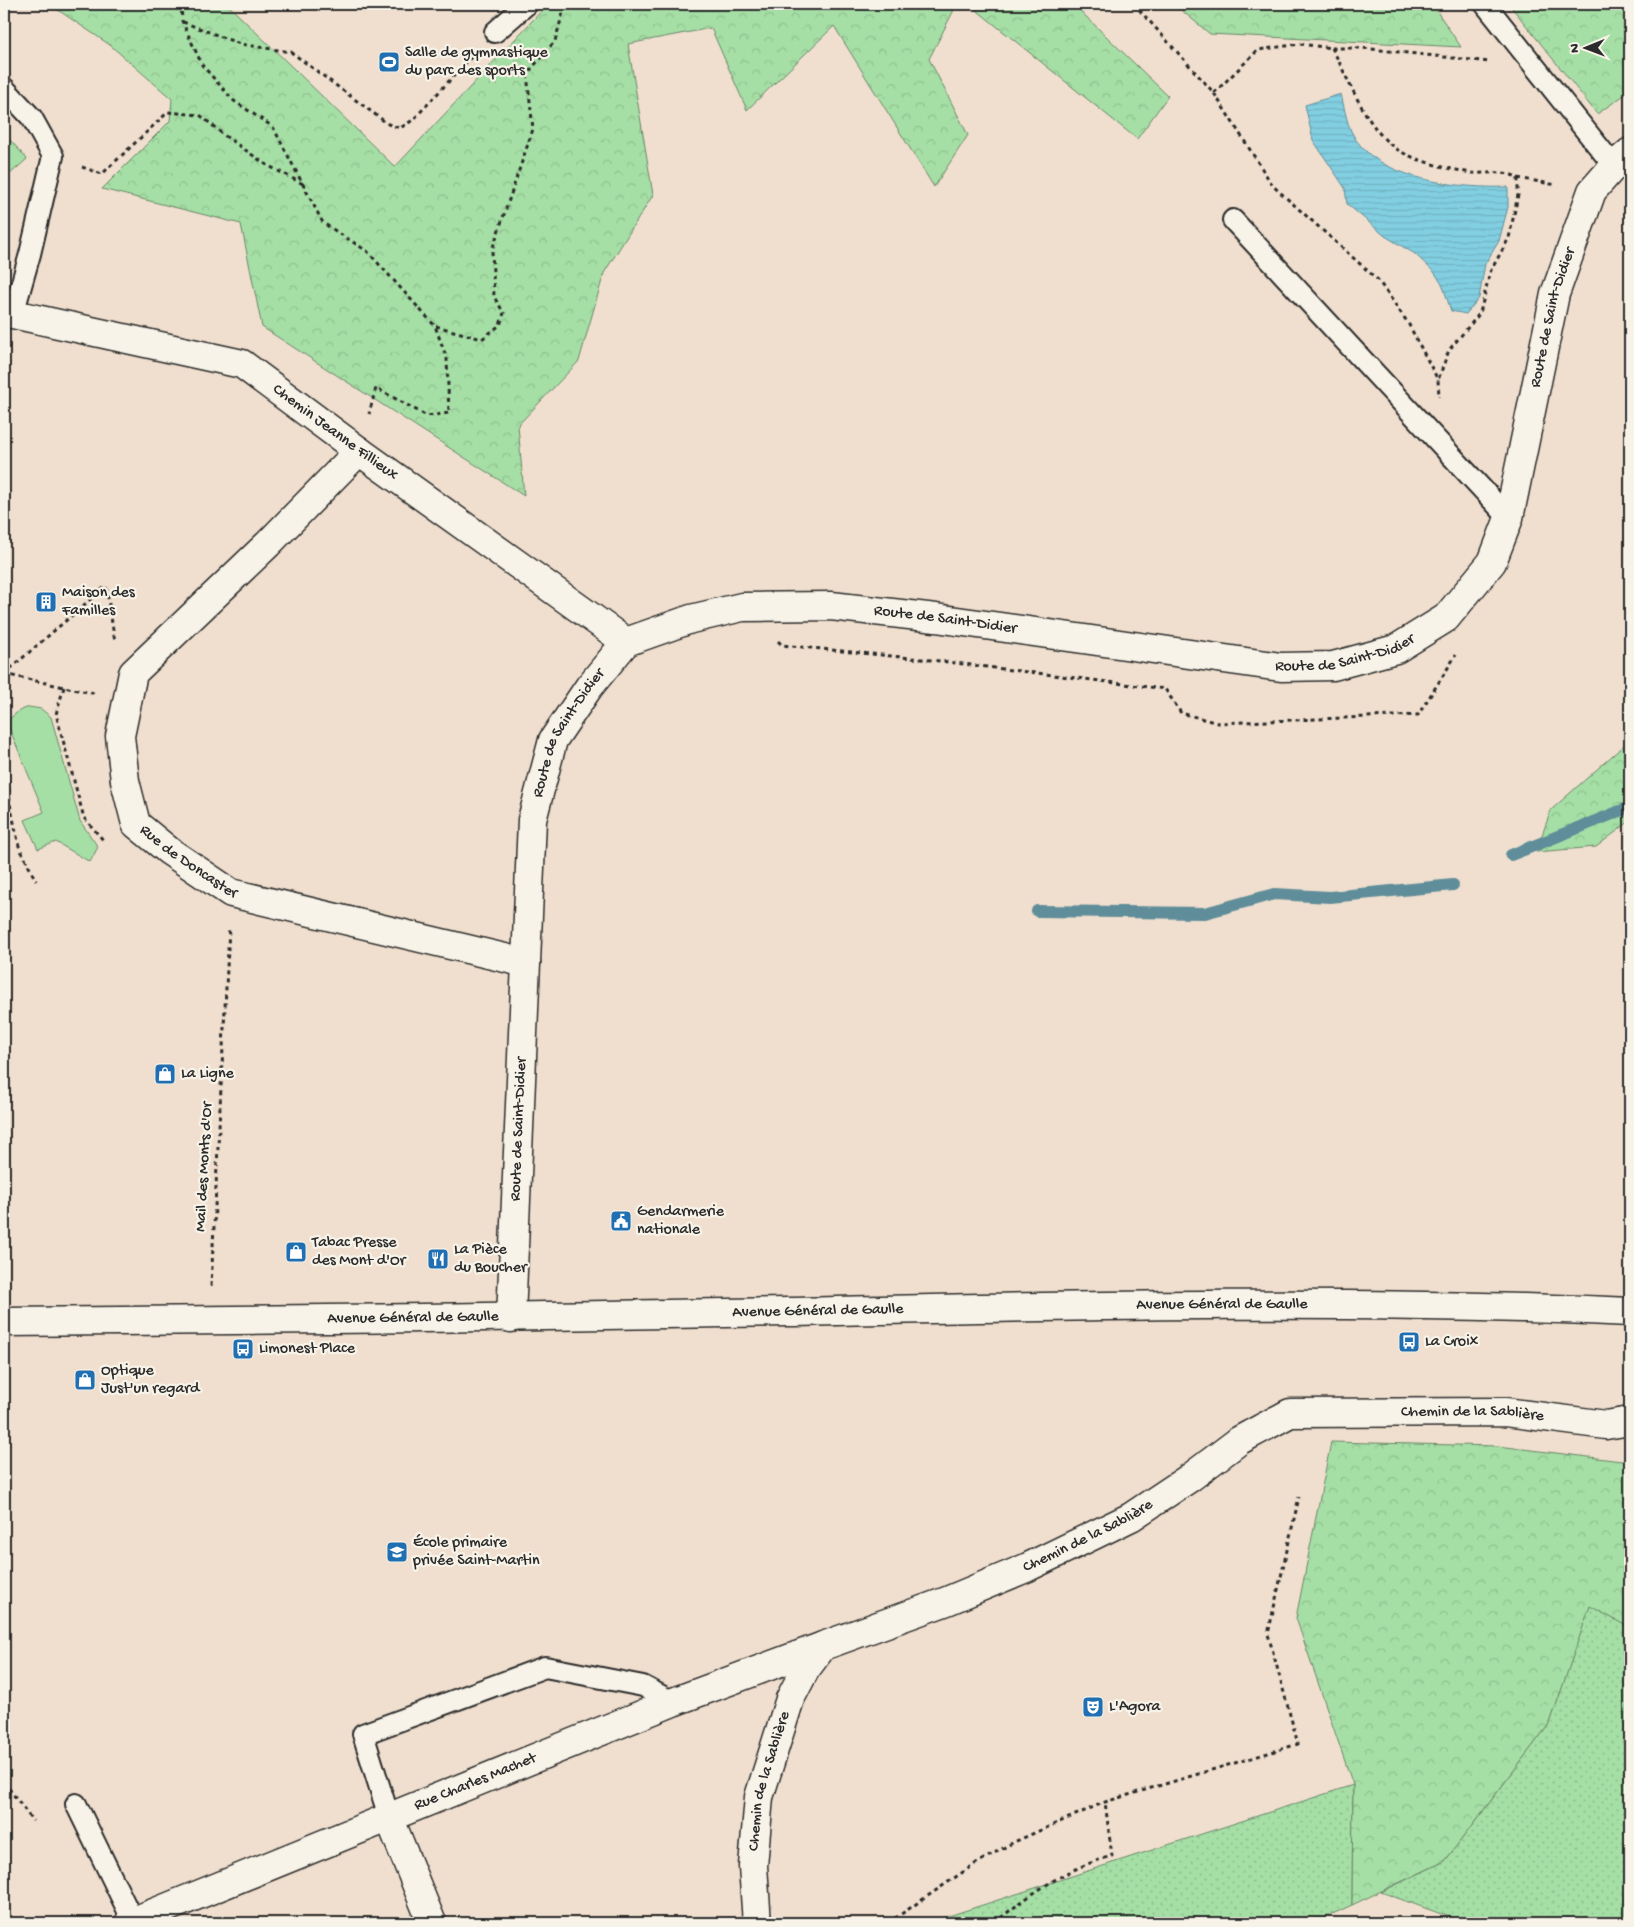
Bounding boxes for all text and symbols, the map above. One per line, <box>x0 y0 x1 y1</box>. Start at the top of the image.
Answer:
north arrow <box>1562 22 1612 72</box>
text: N <box>1567 43 1584 53</box>
place label: Salle de gymnastique du parc des sports <box>405 44 549 81</box>
sports icon: Salle de gymnastique du parc des sports <box>377 50 401 74</box>
street label: Route de Saint-Didier <box>1527 244 1581 389</box>
street label: Chemin Jeanne Fillieux <box>268 380 402 485</box>
place label: Maison des Familles <box>61 584 136 621</box>
building icon: Maison des Familles <box>34 590 58 614</box>
street label: Route de Saint-Didier <box>873 601 1019 639</box>
street label: Route de Saint-Didier <box>1274 629 1420 677</box>
street label: Route de Saint-Didier <box>529 664 610 800</box>
street label: Rue de Doncaster <box>135 821 240 904</box>
street label: Route de Saint-Didier <box>506 1056 532 1201</box>
shop icon: La Ligne <box>153 1062 177 1086</box>
place label: La Ligne <box>181 1065 235 1084</box>
street label: Mail des Monts d'Or <box>192 1100 218 1232</box>
place label: Gendarmerie nationale <box>637 1203 725 1240</box>
public building icon: Gendarmerie nationale <box>609 1209 633 1233</box>
place label: Tabac Presse des Mont d'Or <box>311 1234 407 1271</box>
shop icon: Tabac Presse des Mont d'Or <box>284 1240 308 1264</box>
place label: La Pièce du Boucher <box>454 1241 528 1278</box>
restaurant icon: La Pièce du Boucher <box>426 1247 450 1271</box>
street label: Avenue Général de Gaulle <box>1136 1295 1308 1315</box>
street label: Avenue Général de Gaulle <box>732 1300 905 1323</box>
street label: Avenue Général de Gaulle <box>327 1308 500 1329</box>
bus stop icon: La Croix <box>1397 1330 1421 1354</box>
place label: La Croix <box>1425 1333 1479 1352</box>
bus stop icon: Limonest Place <box>231 1337 255 1361</box>
place label: Limonest Place <box>259 1340 356 1359</box>
place label: Optique Just'un regard <box>101 1362 201 1399</box>
shop icon: Optique Just'un regard <box>73 1368 97 1392</box>
street label: Chemin de la Sablière <box>1401 1402 1546 1427</box>
street label: Chemin de la Sablière <box>1020 1495 1157 1577</box>
place label: École primaire privée Saint-Martin <box>412 1534 540 1571</box>
school or university icon: École primaire privée Saint-Martin <box>385 1540 409 1564</box>
theatre icon: L'Agora <box>1081 1695 1105 1719</box>
place label: L'Agora <box>1109 1698 1161 1717</box>
street label: Chemin de la Sablière <box>745 1708 795 1852</box>
street label: Rue Charles Machet <box>412 1748 541 1816</box>

